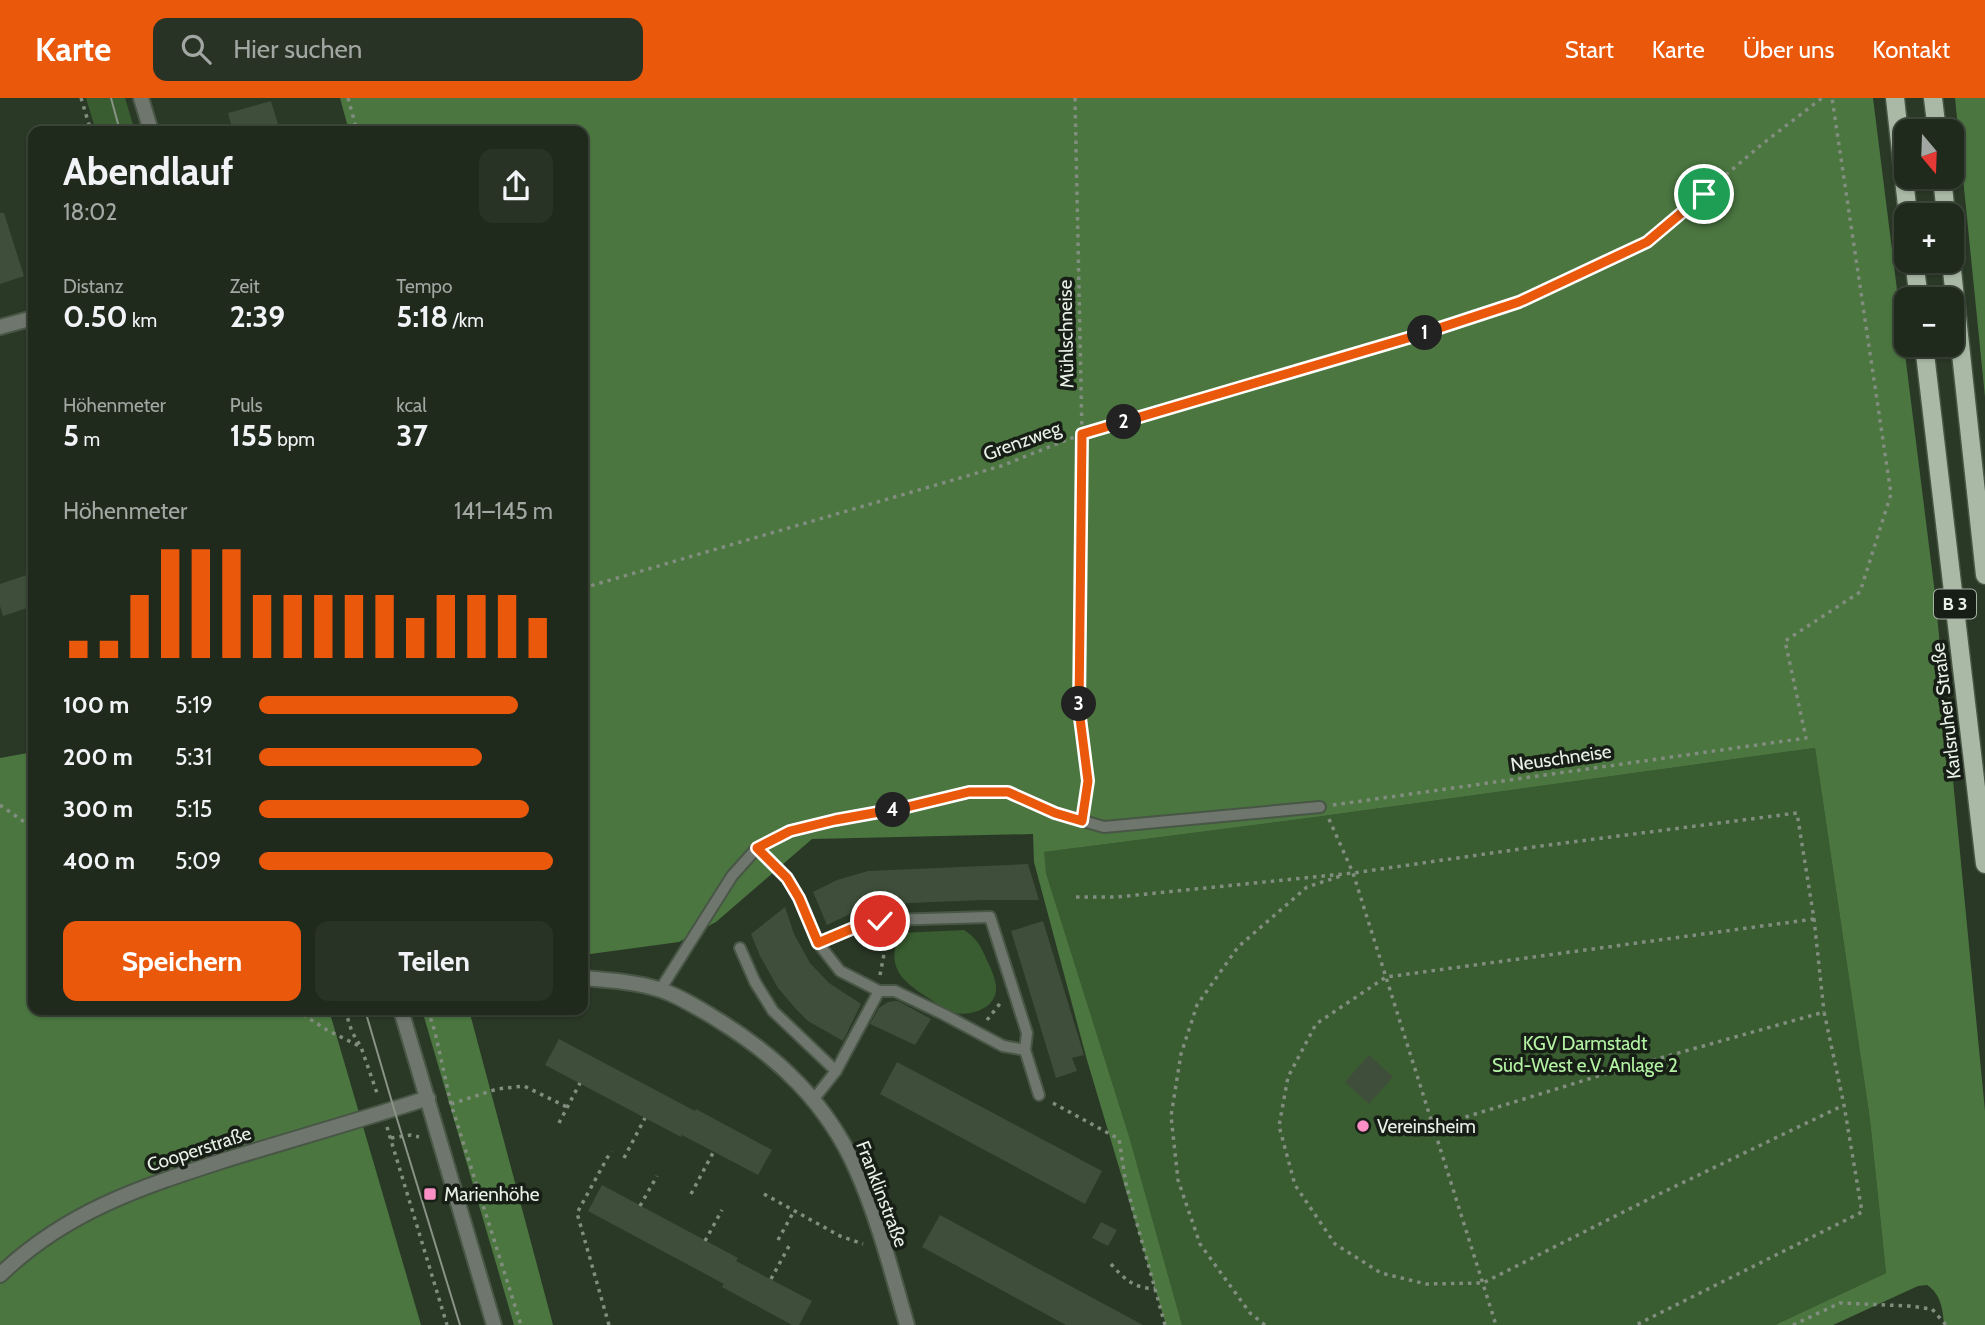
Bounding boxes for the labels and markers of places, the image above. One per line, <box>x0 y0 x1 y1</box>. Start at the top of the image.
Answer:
pin <box>1674 164 1734 224</box>
pin: 1 <box>1408 316 1442 350</box>
pin: 2 <box>1106 404 1142 440</box>
pin: 3 <box>1062 686 1096 722</box>
pin: 4 <box>876 792 910 828</box>
pin <box>850 891 910 951</box>
place label: Vereinsheim <box>1377 1115 1476 1138</box>
marker: Vereinsheim <box>1355 1118 1371 1134</box>
place label: Marienhöhe <box>444 1183 540 1206</box>
marker: Marienhöhe <box>422 1186 438 1202</box>

